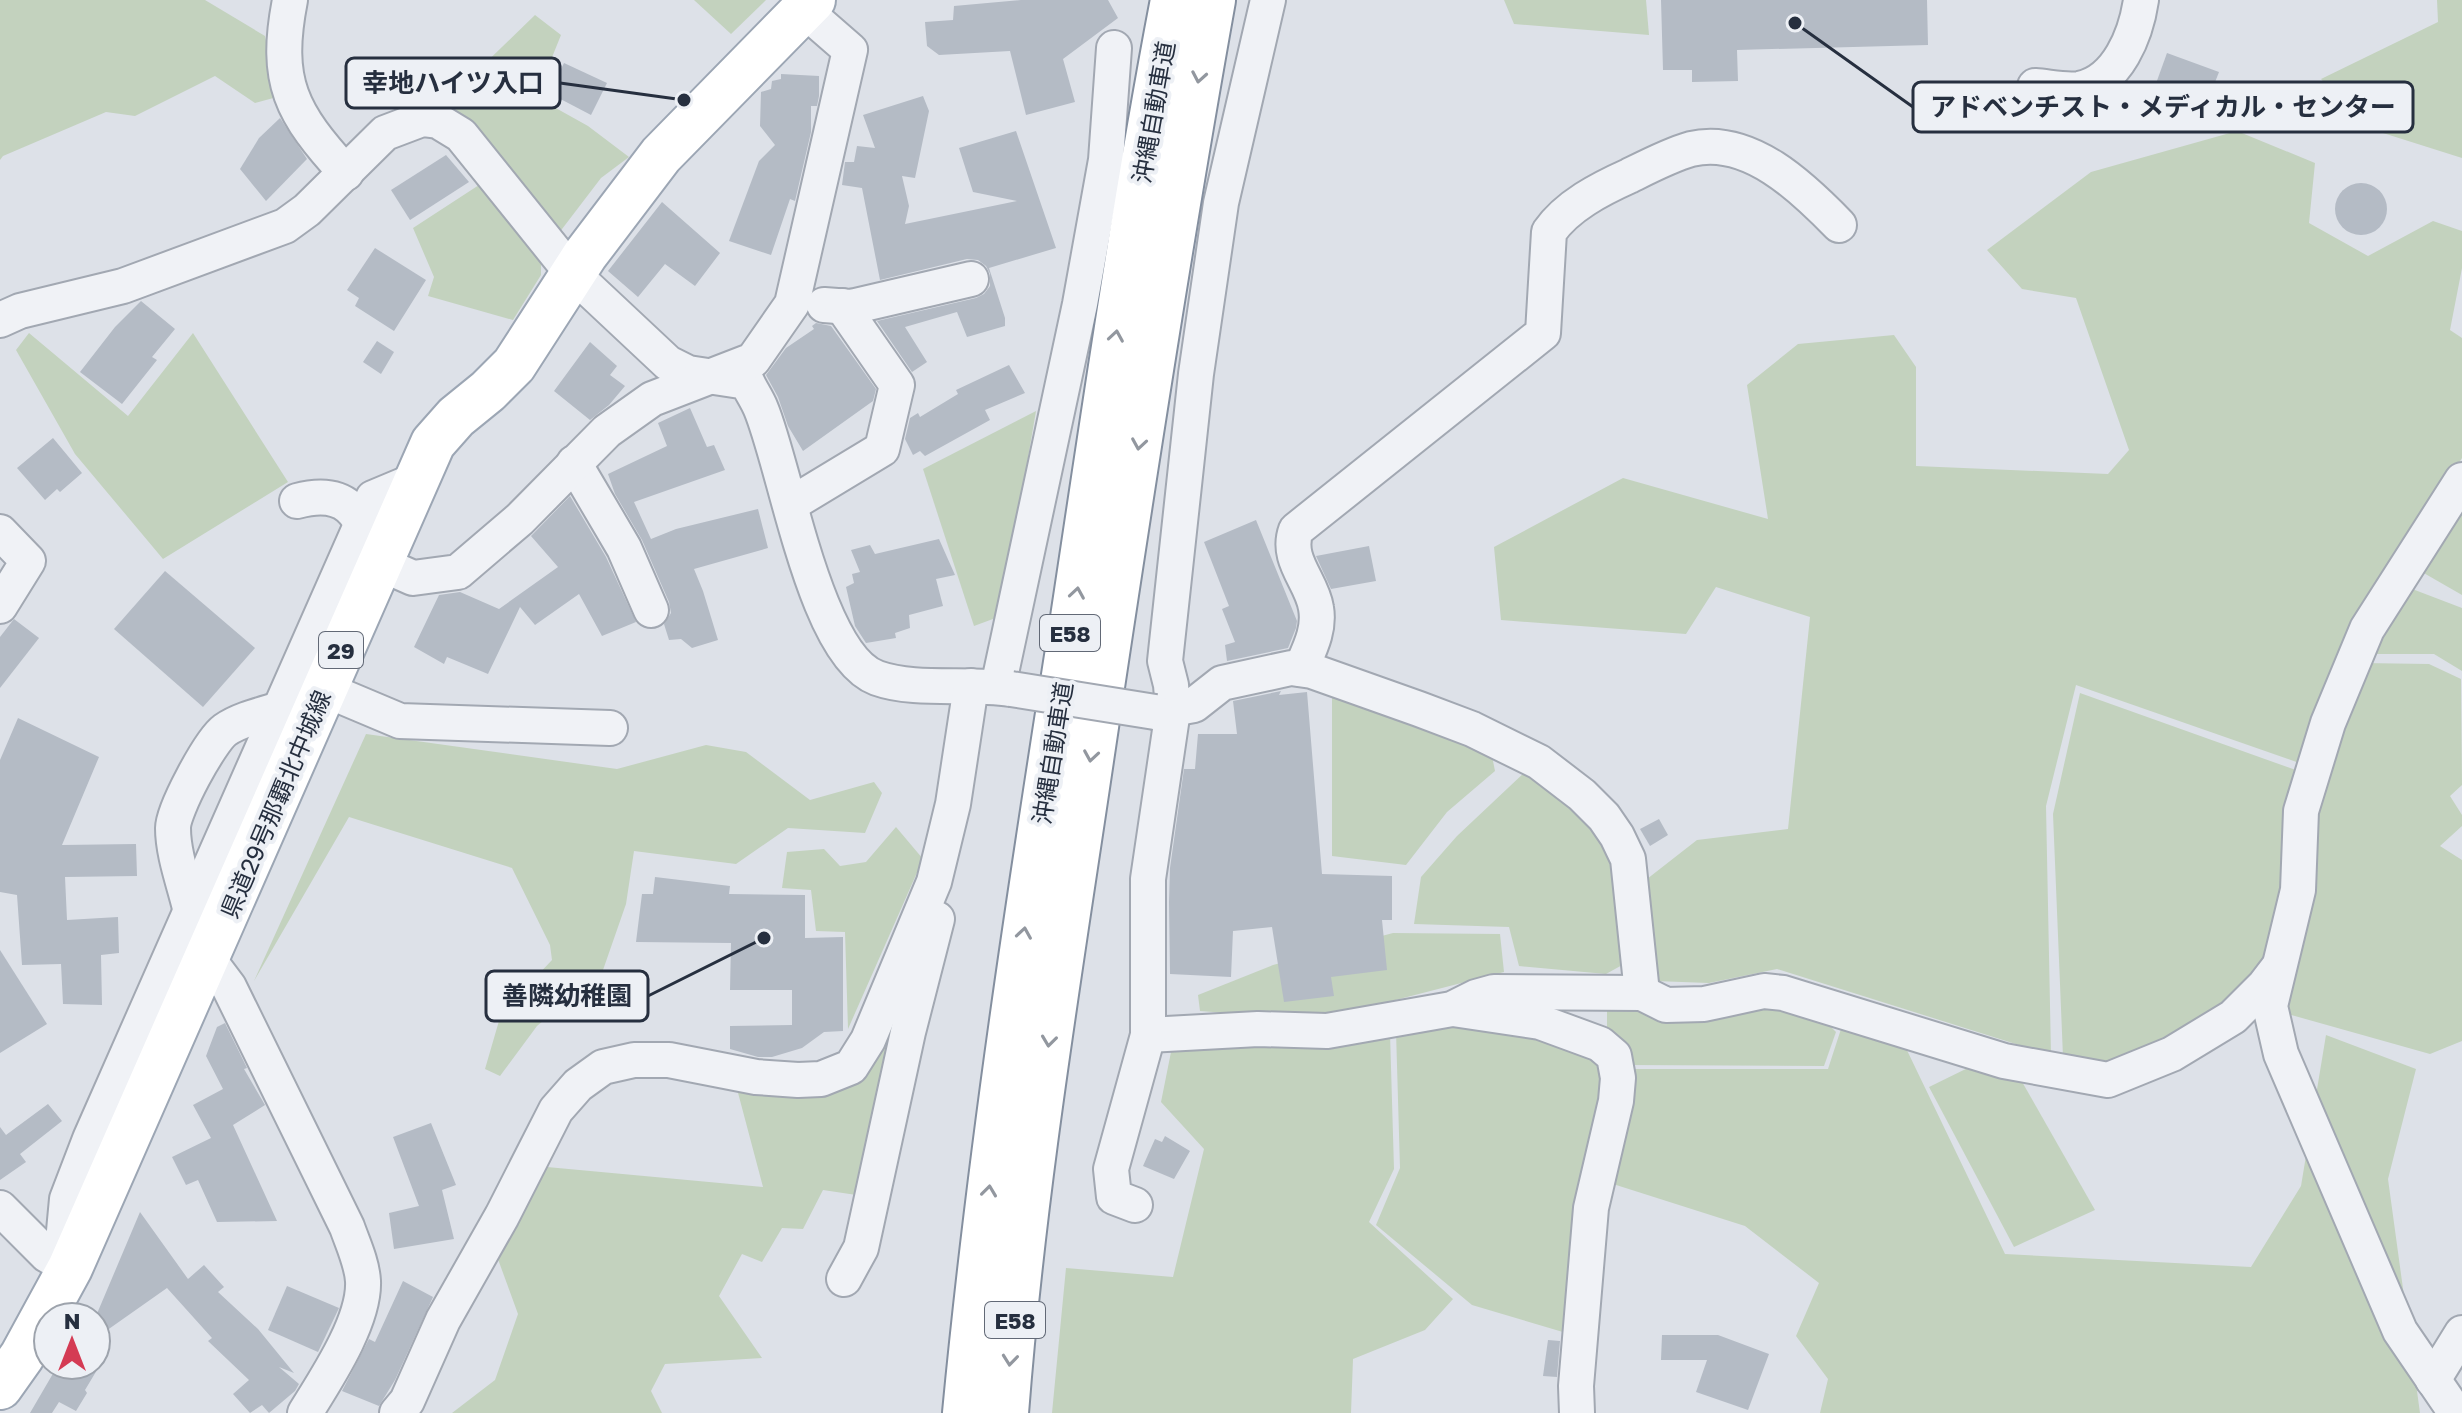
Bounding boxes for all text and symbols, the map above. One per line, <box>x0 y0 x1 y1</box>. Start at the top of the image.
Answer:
street label: 沖縄自動車道 <box>1126 39 1180 185</box>
callout: 幸地ハイツ入口 <box>346 58 560 108</box>
text: 幸地ハイツ入口 <box>362 67 544 98</box>
one-way arrow <box>1191 70 1208 84</box>
callout: アドベンチスト・メディカル・センター <box>1913 82 2413 132</box>
text: アドベンチスト・メディカル・センター <box>1930 91 2396 122</box>
one-way arrow <box>1107 329 1124 343</box>
one-way arrow <box>1131 437 1148 451</box>
one-way arrow <box>1067 586 1084 600</box>
road number: E58 <box>1040 615 1100 651</box>
road number: 29 <box>319 632 363 668</box>
street label: 沖縄自動車道 <box>1026 680 1078 826</box>
street label: 県道29号那覇北中城線 <box>214 686 336 922</box>
one-way arrow <box>1083 749 1100 763</box>
one-way arrow <box>1014 926 1031 940</box>
callout: 善隣幼稚園 <box>486 971 648 1021</box>
text: 善隣幼稚園 <box>502 980 632 1011</box>
one-way arrow <box>1041 1035 1058 1048</box>
one-way arrow <box>980 1184 997 1197</box>
north arrow <box>32 1301 112 1381</box>
road number: E58 <box>985 1302 1045 1338</box>
text: N <box>64 1307 80 1334</box>
one-way arrow <box>1002 1354 1019 1367</box>

